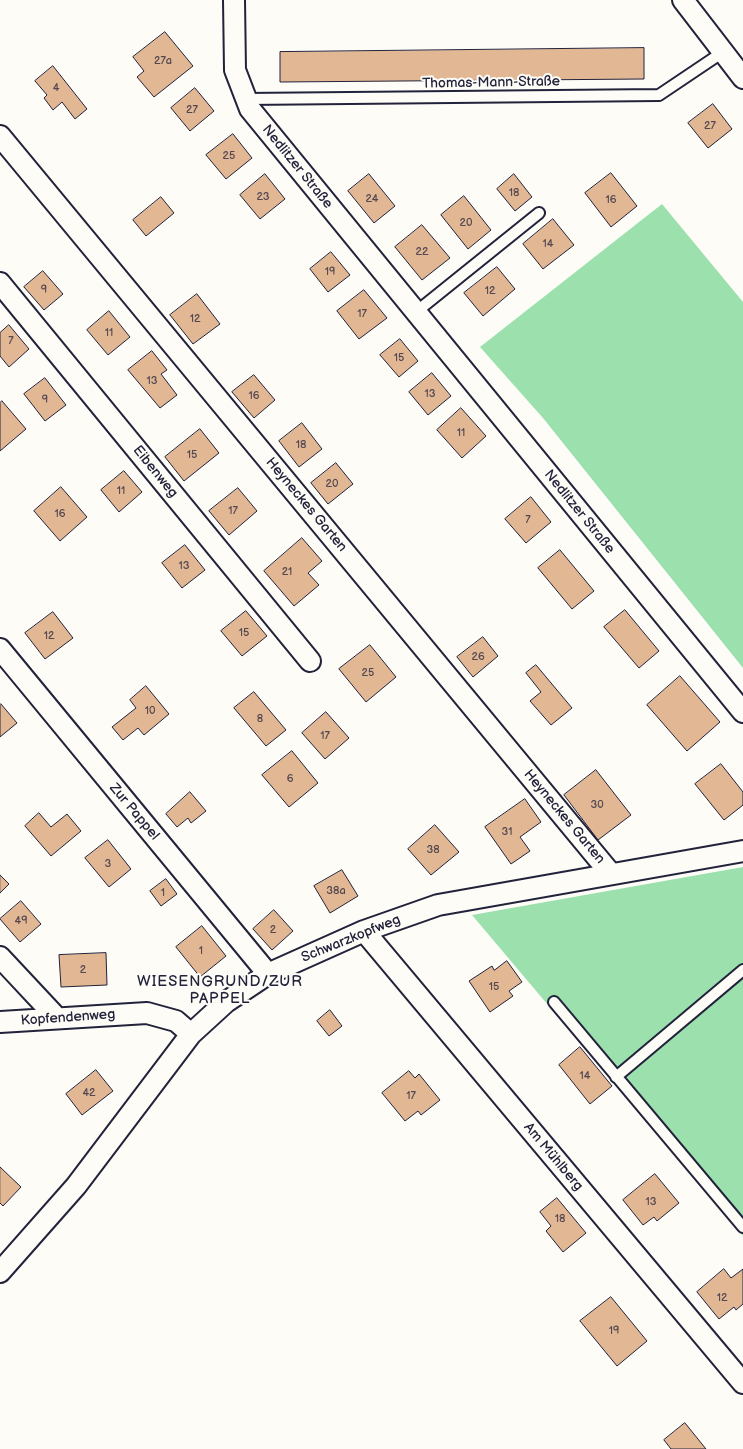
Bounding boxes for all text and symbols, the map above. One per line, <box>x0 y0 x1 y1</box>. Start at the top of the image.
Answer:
house number: 27a <box>154 54 172 68</box>
street label: Thomas-Mann-Straße <box>422 73 560 93</box>
house number: 4 <box>53 81 59 95</box>
house number: 27 <box>186 103 198 117</box>
house number: 27 <box>704 119 716 133</box>
street label: Nedlitzer Straße <box>258 122 336 212</box>
house number: 25 <box>223 149 235 163</box>
house number: 18 <box>509 186 519 200</box>
house number: 23 <box>256 190 270 204</box>
house number: 24 <box>365 192 379 206</box>
house number: 16 <box>606 193 616 207</box>
house number: 20 <box>460 216 472 230</box>
house number: 14 <box>543 237 553 251</box>
house number: 22 <box>416 245 428 259</box>
house number: 19 <box>325 265 335 279</box>
house number: 9 <box>41 283 47 297</box>
house number: 12 <box>485 284 495 298</box>
house number: 17 <box>357 307 367 321</box>
house number: 12 <box>190 312 200 326</box>
house number: 11 <box>105 326 113 340</box>
house number: 7 <box>8 334 14 348</box>
house number: 15 <box>394 351 404 365</box>
house number: 13 <box>146 374 158 388</box>
house number: 13 <box>424 387 436 401</box>
house number: 16 <box>249 389 259 403</box>
house number: 9 <box>42 393 48 407</box>
house number: 11 <box>457 426 465 440</box>
house number: 18 <box>296 438 306 452</box>
street label: Eibenweg <box>129 443 181 501</box>
house number: 15 <box>187 448 197 462</box>
street label: Heyneckes Garten <box>262 455 350 555</box>
street label: Nedlitzer Straße <box>540 467 618 557</box>
house number: 20 <box>326 477 338 491</box>
house number: 11 <box>117 484 125 498</box>
house number: 17 <box>228 504 238 518</box>
house number: 16 <box>55 507 65 521</box>
house number: 7 <box>525 513 531 527</box>
house number: 13 <box>178 559 190 573</box>
house number: 21 <box>282 565 292 579</box>
house number: 15 <box>239 626 249 640</box>
house number: 12 <box>44 629 54 643</box>
house number: 26 <box>471 650 485 664</box>
house number: 25 <box>362 666 374 680</box>
house number: 10 <box>145 704 155 718</box>
house number: 8 <box>257 712 263 726</box>
house number: 17 <box>320 729 330 743</box>
street label: Heyneckes Garten <box>520 767 608 867</box>
house number: 6 <box>287 772 293 786</box>
street label: Zur Pappel <box>105 780 163 844</box>
house number: 30 <box>590 798 604 812</box>
house number: 31 <box>501 825 513 839</box>
house number: 38 <box>426 843 440 857</box>
house number: 3 <box>105 857 111 871</box>
house number: 38a <box>326 884 346 898</box>
house number: 1 <box>161 886 165 900</box>
street label: Schwarzkopfweg <box>299 911 403 967</box>
house number: 49 <box>14 914 28 928</box>
house number: 2 <box>270 923 276 937</box>
house number: 1 <box>199 944 203 958</box>
house number: 2 <box>80 963 86 977</box>
district label: WIESENGRUND/ZUR PAPPEL <box>135 973 305 1008</box>
house number: 15 <box>489 980 499 994</box>
street label: Kopfendenweg <box>20 1006 116 1030</box>
house number: 14 <box>580 1069 590 1083</box>
house number: 42 <box>82 1086 96 1100</box>
house number: 17 <box>406 1089 416 1103</box>
street label: Am Mühlberg <box>520 1120 586 1194</box>
house number: 13 <box>645 1195 657 1209</box>
house number: 18 <box>555 1212 565 1226</box>
house number: 12 <box>717 1291 727 1305</box>
house number: 19 <box>609 1324 619 1338</box>

